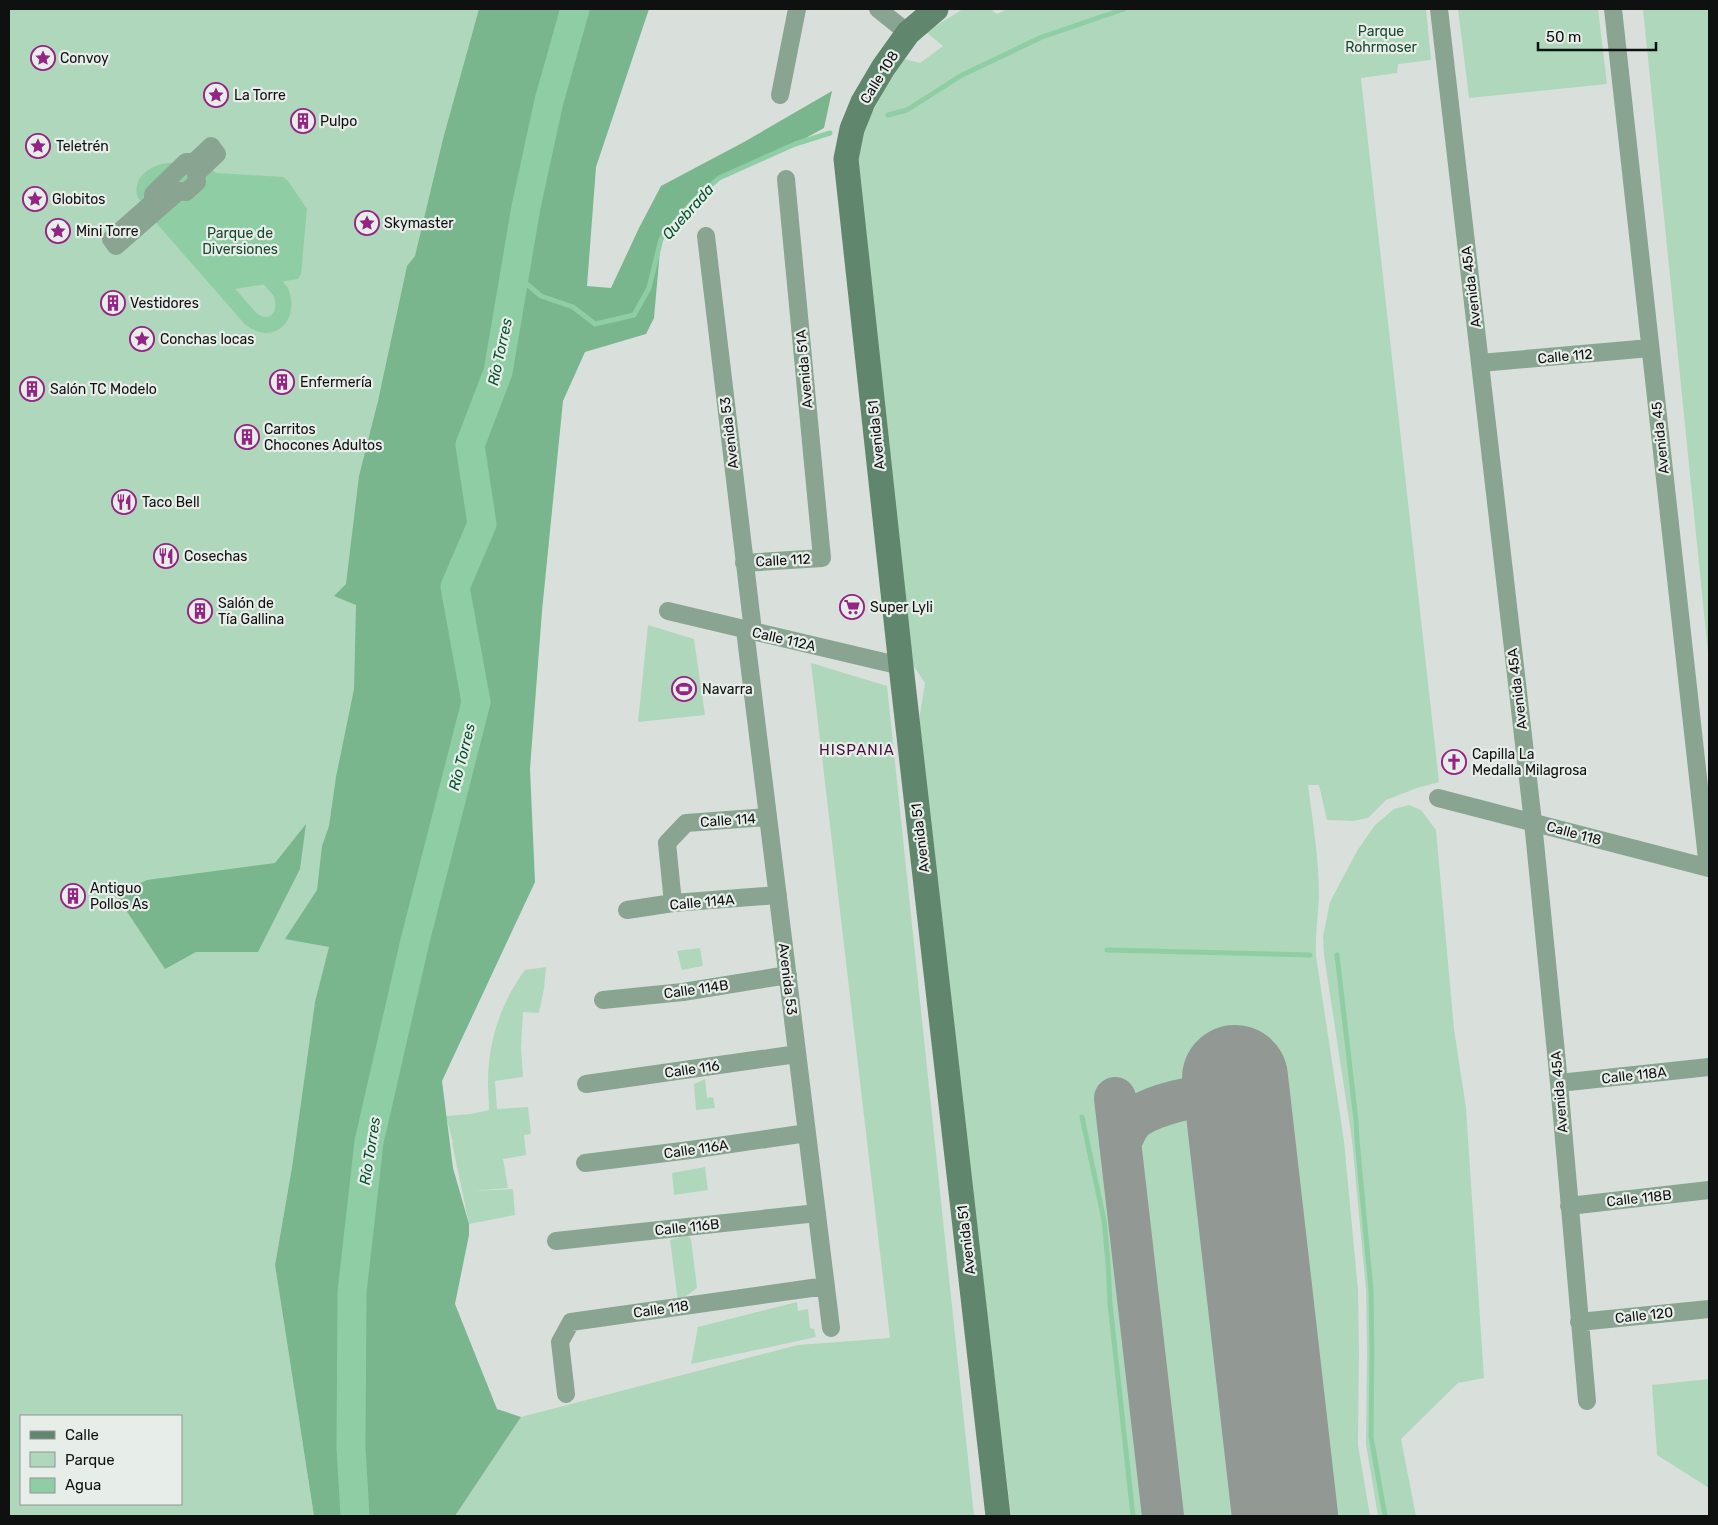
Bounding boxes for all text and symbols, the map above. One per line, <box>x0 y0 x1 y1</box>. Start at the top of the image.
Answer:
scale bar <box>1538 20 1656 52</box>
park label: Parque Rohrmoser <box>1345 23 1418 56</box>
text: 50 m <box>1546 28 1581 46</box>
place icon: Convoy <box>30 45 56 71</box>
street label: Calle 108 <box>857 48 902 107</box>
place label: Convoy <box>60 50 109 67</box>
place icon: La Torre <box>203 82 229 108</box>
place label: La Torre <box>234 87 286 104</box>
building icon: Pulpo <box>290 108 316 134</box>
place label: Pulpo <box>320 113 357 130</box>
place icon: Teletrén <box>25 133 51 159</box>
place label: Teletrén <box>56 138 109 155</box>
water label: Quebrada <box>658 180 718 244</box>
place icon: Globitos <box>22 186 48 212</box>
place label: Globitos <box>52 191 105 208</box>
place icon: Skymaster <box>354 210 380 236</box>
place label: Skymaster <box>384 215 454 232</box>
place icon: Mini Torre <box>45 218 71 244</box>
place label: Mini Torre <box>76 223 139 240</box>
park label: Parque de Diversiones <box>202 225 278 258</box>
street label: Avenida 45A <box>1458 245 1485 329</box>
building icon: Vestidores <box>100 290 126 316</box>
place label: Vestidores <box>130 295 199 312</box>
water label: Río Torres <box>484 316 516 387</box>
place icon: Conchas locas <box>129 326 155 352</box>
street label: Avenida 51A <box>793 328 816 409</box>
place label: Conchas locas <box>160 331 254 348</box>
street label: Calle 112 <box>1537 346 1593 367</box>
building icon: Enfermería <box>269 369 295 395</box>
place label: Enfermería <box>300 374 372 391</box>
building icon: Salón TC Modelo <box>19 376 45 402</box>
place label: Salón TC Modelo <box>50 381 157 398</box>
street label: Avenida 53 <box>717 396 742 470</box>
street label: Avenida 51 <box>864 399 889 471</box>
street label: Avenida 45 <box>1648 401 1673 475</box>
place label: Carritos Chocones Adultos <box>264 421 382 454</box>
building icon: Carritos Chocones Adultos <box>234 424 260 450</box>
restaurant icon: Taco Bell <box>111 489 137 515</box>
place label: Taco Bell <box>142 494 200 511</box>
restaurant icon: Cosechas <box>153 543 179 569</box>
place label: Cosechas <box>184 548 247 565</box>
street label: Calle 112 <box>755 551 811 570</box>
supermarket icon: Super Lyli <box>839 594 865 620</box>
place label: Salón de Tía Gallina <box>218 595 284 628</box>
building icon: Salón de Tía Gallina <box>187 598 213 624</box>
place label: Super Lyli <box>870 599 933 616</box>
street label: Calle 112A <box>750 624 818 655</box>
street label: Avenida 45A <box>1504 647 1531 731</box>
sports icon: Navarra <box>671 676 697 702</box>
place label: Navarra <box>702 681 753 698</box>
water label: Río Torres <box>445 721 479 792</box>
district label: HISPANIA <box>819 741 895 759</box>
place label: Capilla La Medalla Milagrosa <box>1472 746 1587 779</box>
church icon: Capilla La Medalla Milagrosa <box>1441 749 1467 775</box>
street label: Avenida 51 <box>908 802 933 874</box>
street label: Calle 114 <box>700 810 757 831</box>
street label: Calle 118 <box>1545 818 1603 849</box>
place label: Antiguo Pollos As <box>90 880 149 913</box>
building icon: Antiguo Pollos As <box>60 883 86 909</box>
street label: Calle 114A <box>669 891 736 914</box>
street label: Avenida 53 <box>775 942 800 1016</box>
street label: Calle 114B <box>663 977 730 1002</box>
street label: Avenida 45A <box>1547 1050 1572 1134</box>
street label: Calle 116 <box>663 1057 721 1082</box>
street label: Calle 118A <box>1601 1064 1668 1087</box>
water label: Río Torres <box>356 1115 384 1186</box>
street label: Calle 116A <box>663 1136 730 1162</box>
street label: Calle 118B <box>1606 1187 1672 1210</box>
street label: Avenida 51 <box>954 1204 979 1276</box>
street label: Calle 116B <box>654 1216 720 1239</box>
street label: Calle 118 <box>632 1297 690 1322</box>
street label: Calle 120 <box>1614 1304 1674 1327</box>
legend <box>20 1415 182 1505</box>
text: Calle <box>65 1426 99 1444</box>
text: Parque <box>65 1451 115 1469</box>
text: Agua <box>65 1476 101 1494</box>

